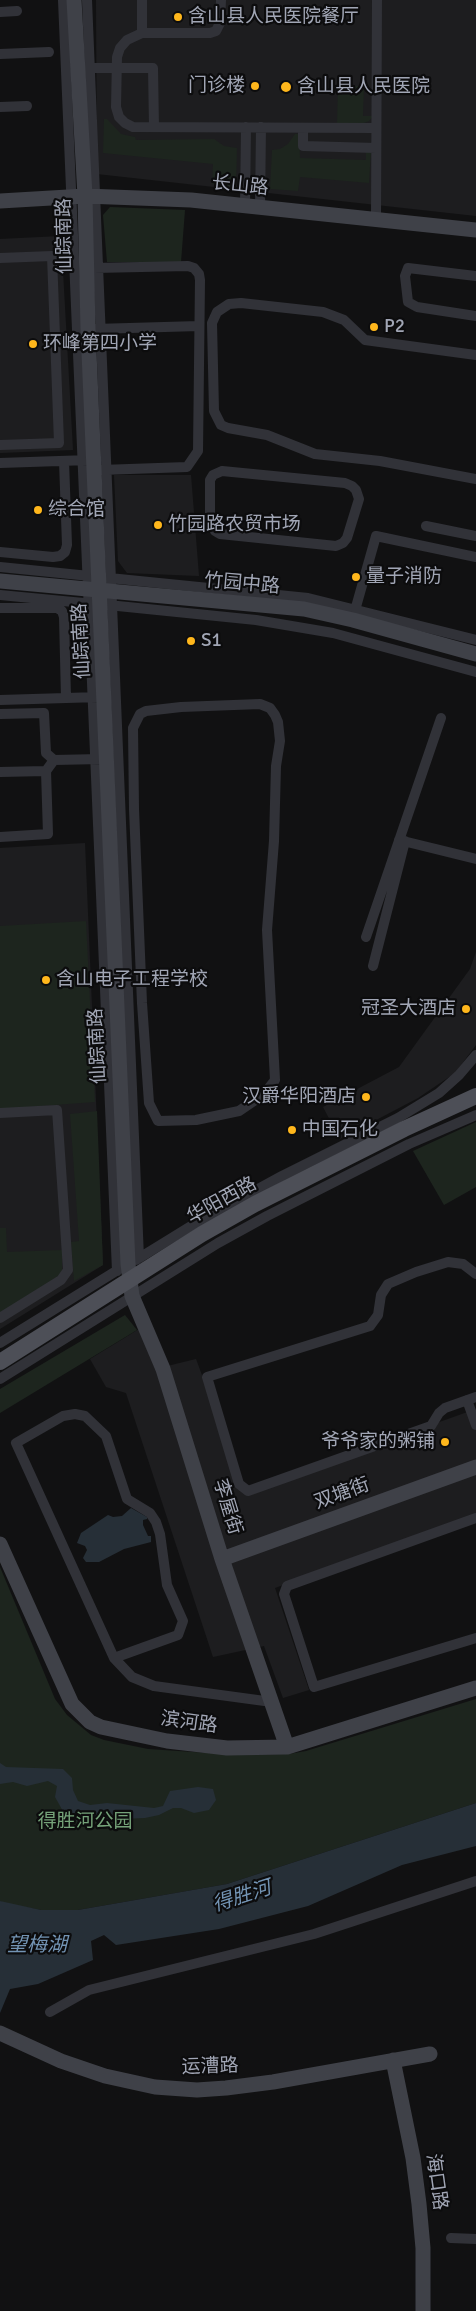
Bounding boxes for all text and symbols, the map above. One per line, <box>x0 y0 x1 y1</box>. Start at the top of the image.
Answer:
place label: 含山县人民医院餐厅 <box>188 6 359 28</box>
marker: 含山县人民医院餐厅 <box>172 11 184 23</box>
place label: 门诊楼 <box>188 75 245 97</box>
place label: 含山县人民医院 <box>297 76 430 98</box>
marker: 门诊楼 <box>249 80 261 92</box>
marker: 含山县人民医院 <box>279 80 293 94</box>
street label: 长山路 <box>210 172 270 200</box>
street label: 仙踪南路 <box>53 198 77 274</box>
place label: P2 <box>384 316 405 338</box>
marker: P2 <box>368 321 380 333</box>
place label: 环峰第四小学 <box>43 333 157 355</box>
marker: 环峰第四小学 <box>27 338 39 350</box>
place label: 综合馆 <box>48 499 105 521</box>
marker: 综合馆 <box>32 504 44 516</box>
place label: 竹园路农贸市场 <box>168 514 301 536</box>
marker: 竹园路农贸市场 <box>152 519 164 531</box>
place label: 量子消防 <box>366 566 442 588</box>
street label: 竹园中路 <box>203 569 281 599</box>
marker: 量子消防 <box>350 571 362 583</box>
street label: 仙踪南路 <box>69 602 95 680</box>
place label: S1 <box>201 630 222 652</box>
marker: S1 <box>185 635 197 647</box>
place label: 含山电子工程学校 <box>56 969 208 991</box>
marker: 含山电子工程学校 <box>40 974 52 986</box>
place label: 冠圣大酒店 <box>361 998 456 1020</box>
marker: 冠圣大酒店 <box>460 1003 472 1015</box>
street label: 仙踪南路 <box>85 1007 111 1085</box>
place label: 汉爵华阳酒店 <box>242 1086 356 1108</box>
marker: 汉爵华阳酒店 <box>360 1091 372 1103</box>
place label: 中国石化 <box>302 1119 378 1141</box>
marker: 中国石化 <box>286 1124 298 1136</box>
street label: 华阳西路 <box>183 1173 261 1229</box>
place label: 爷爷家的粥铺 <box>321 1431 435 1453</box>
marker: 爷爷家的粥铺 <box>439 1436 451 1448</box>
street label: 双塘街 <box>311 1474 373 1514</box>
street label: 李屋街 <box>208 1476 246 1538</box>
street label: 滨河路 <box>159 1708 219 1738</box>
park label: 得胜河公园 <box>38 1811 132 1833</box>
water label: 得胜河 <box>210 1876 274 1918</box>
water label: 望梅湖 <box>7 1934 67 1958</box>
street label: 运漕路 <box>181 2055 239 2079</box>
street label: 海口路 <box>421 2152 451 2212</box>

